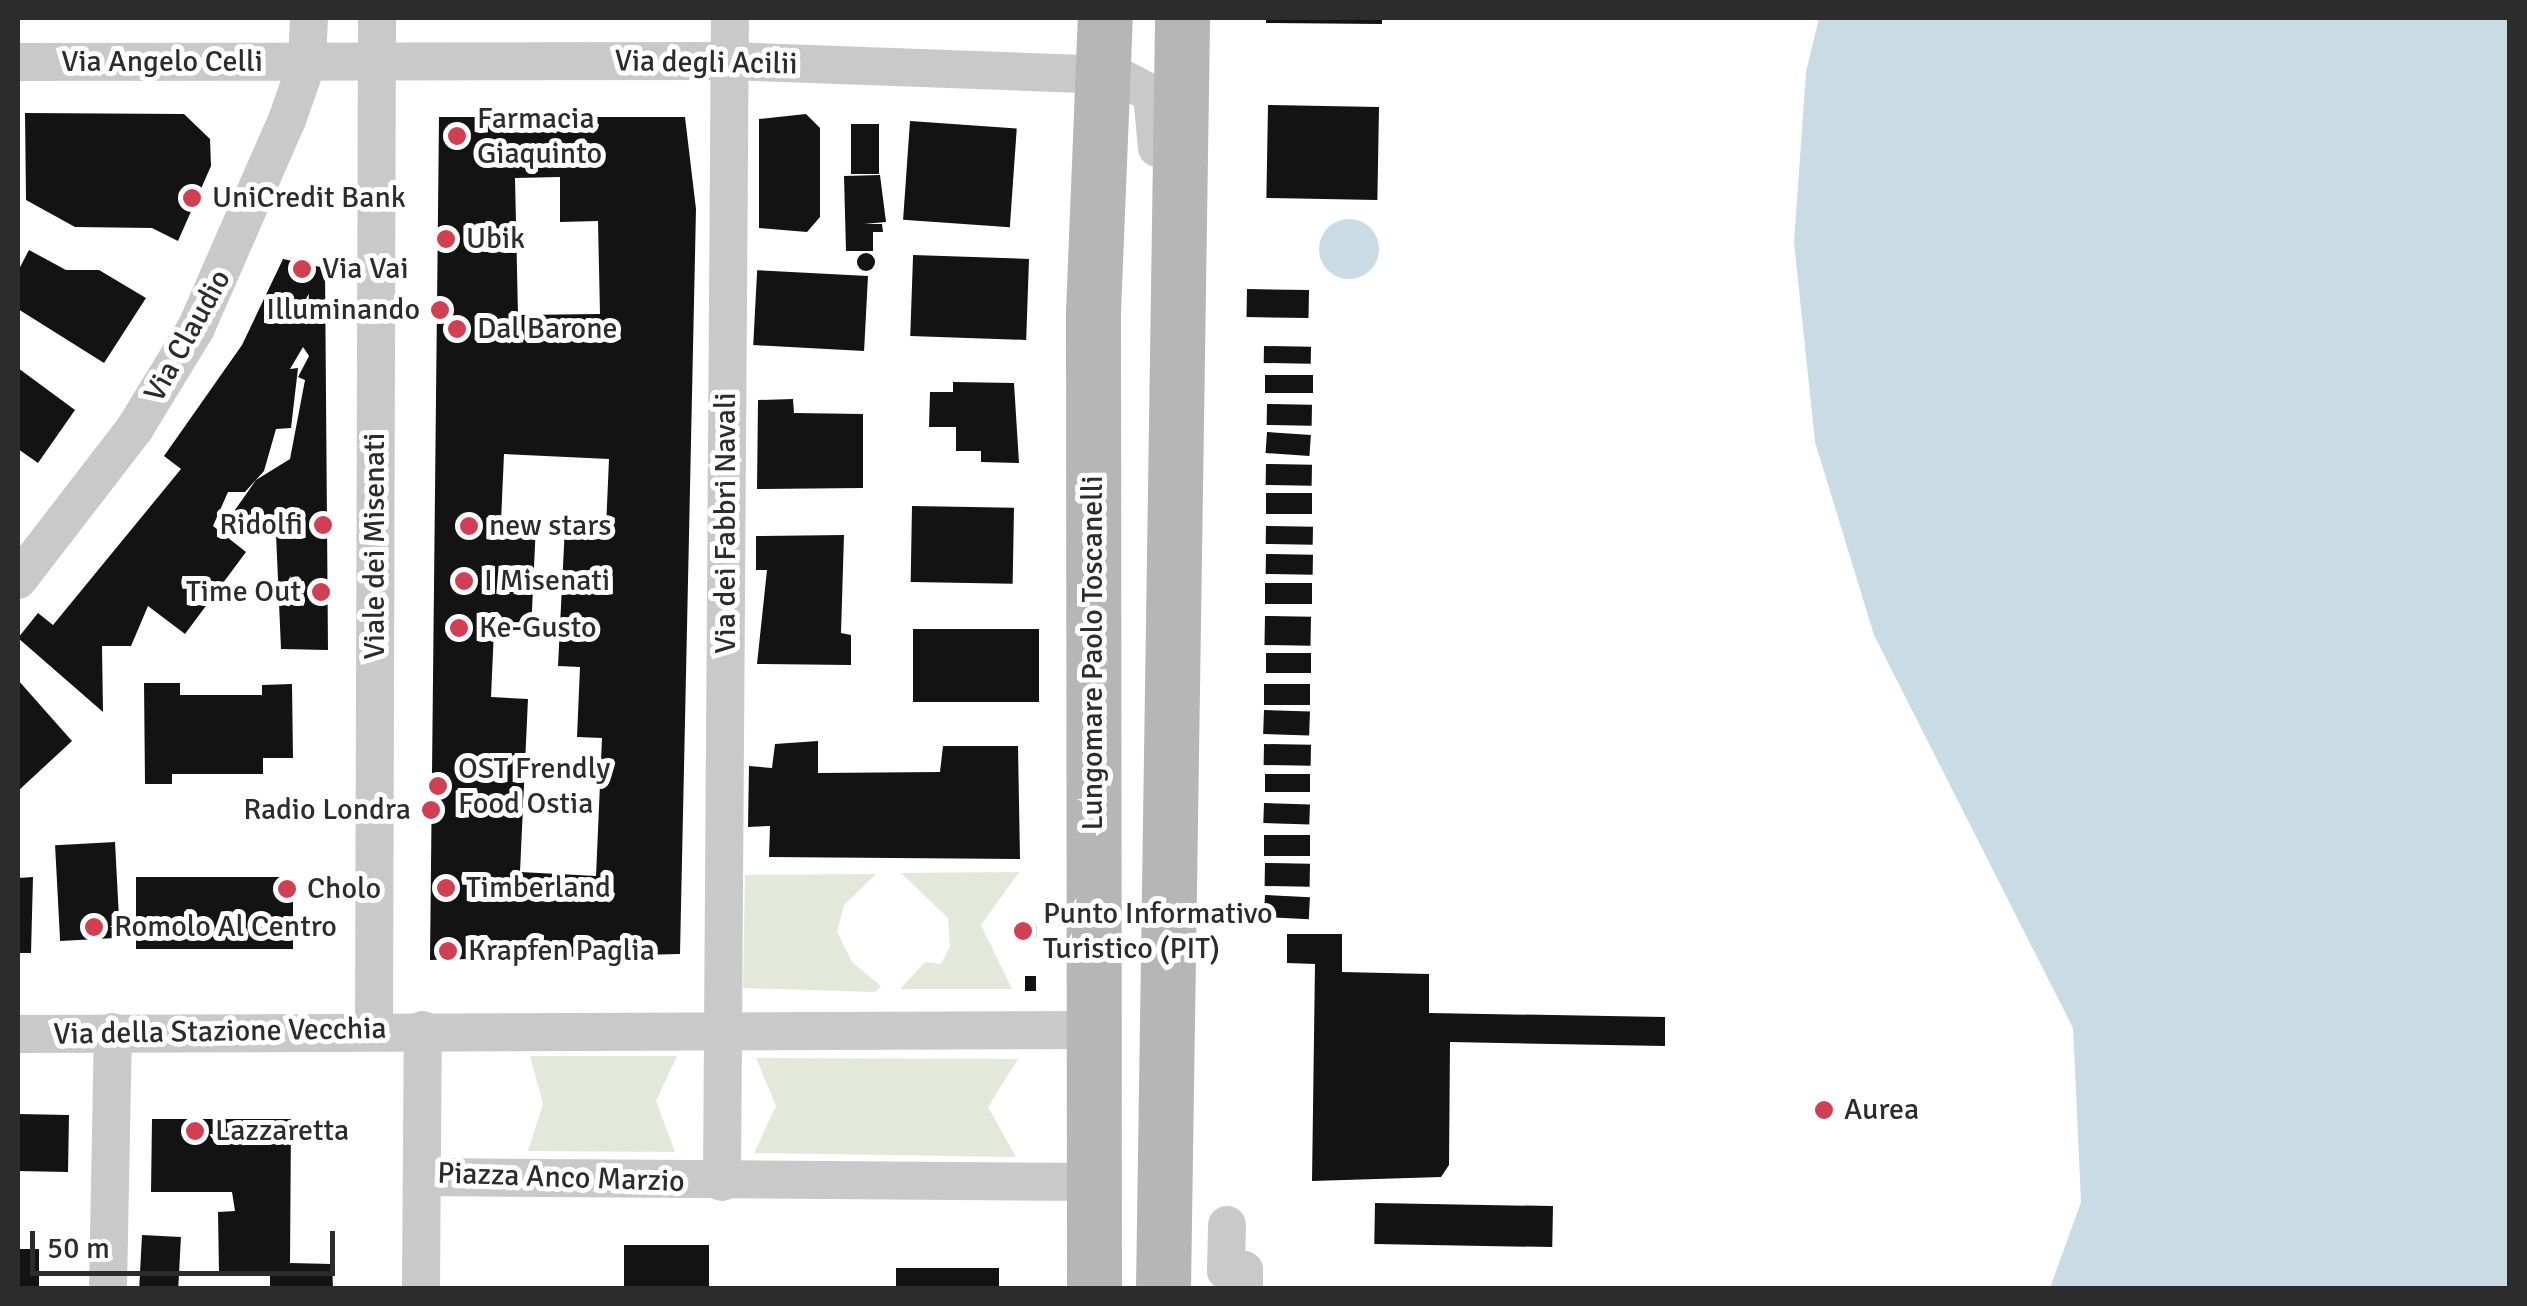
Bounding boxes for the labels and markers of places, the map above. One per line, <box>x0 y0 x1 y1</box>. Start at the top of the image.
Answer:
place label: Farmacia Giaquinto <box>477 101 602 172</box>
marker: Farmacia Giaquinto <box>446 125 468 147</box>
place label: UniCredit Bank <box>212 180 406 216</box>
marker: UniCredit Bank <box>181 187 203 209</box>
place label: Ubik <box>466 221 525 257</box>
marker: Ubik <box>435 228 457 250</box>
place label: Via Vai <box>322 251 409 287</box>
marker: Via Vai <box>291 258 313 280</box>
place label: Illuminando <box>266 292 420 328</box>
marker: Illuminando <box>429 299 451 321</box>
place label: Dal Barone <box>477 311 618 347</box>
marker: Dal Barone <box>446 318 468 340</box>
place label: Ridolfi <box>219 507 303 543</box>
place label: new stars <box>489 508 611 544</box>
marker: Ridolfi <box>312 514 334 536</box>
marker: new stars <box>458 515 480 537</box>
place label: I Misenati <box>484 563 610 599</box>
marker: I Misenati <box>453 570 475 592</box>
place label: Time Out <box>186 574 301 610</box>
marker: Time Out <box>310 581 332 603</box>
place label: Ke-Gusto <box>479 610 597 646</box>
marker: Ke-Gusto <box>448 617 470 639</box>
place label: OST Frendly Food Ostia <box>458 751 610 822</box>
marker: OST Frendly Food Ostia <box>427 775 449 797</box>
place label: Radio Londra <box>243 792 411 828</box>
marker: Radio Londra <box>420 799 442 821</box>
place label: Timberland <box>466 870 611 906</box>
place label: Cholo <box>307 871 381 907</box>
marker: Timberland <box>435 877 457 899</box>
marker: Cholo <box>276 878 298 900</box>
place label: Punto Informativo Turistico (PIT) <box>1043 896 1273 966</box>
place label: Romolo Al Centro <box>114 909 337 945</box>
marker: Romolo Al Centro <box>83 916 105 938</box>
marker: Punto Informativo Turistico (PIT) <box>1012 920 1034 942</box>
place label: Krapfen Paglia <box>468 933 655 969</box>
marker: Krapfen Paglia <box>437 940 459 962</box>
place label: Aurea <box>1844 1092 1919 1128</box>
marker: Aurea <box>1813 1099 1835 1121</box>
place label: Lazzaretta <box>215 1113 349 1149</box>
marker: Lazzaretta <box>184 1120 206 1142</box>

